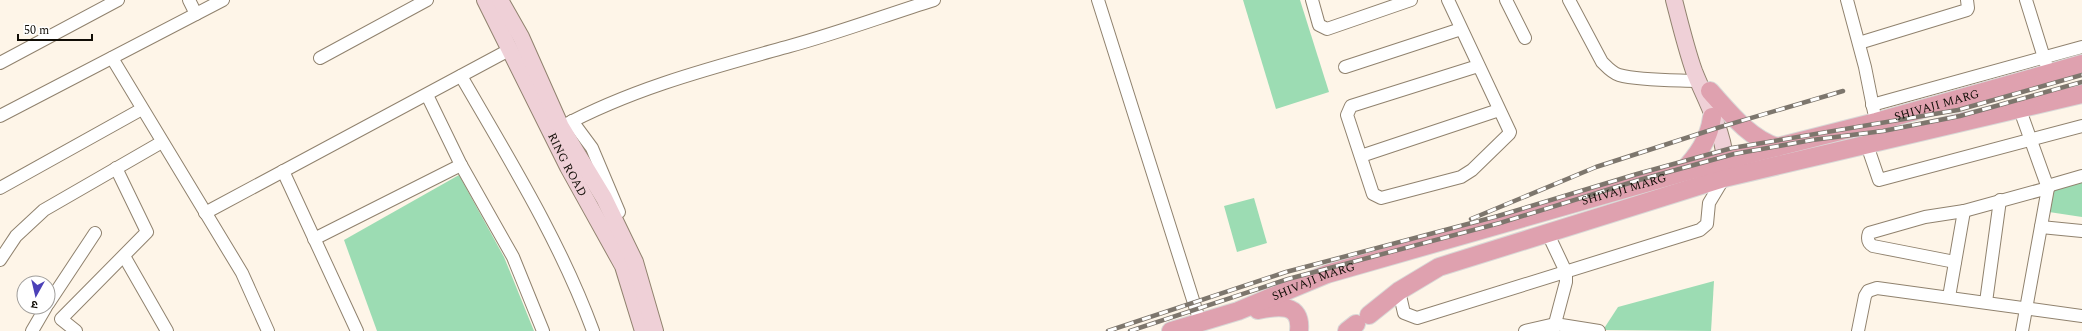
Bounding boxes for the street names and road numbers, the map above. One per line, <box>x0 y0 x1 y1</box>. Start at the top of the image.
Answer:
street label: SHIVAJI MARG <box>1892 84 1982 126</box>
street label: RING ROAD <box>542 129 592 200</box>
street label: SHIVAJI MARG <box>1579 168 1669 211</box>
street label: SHIVAJI MARG <box>1269 258 1357 306</box>

